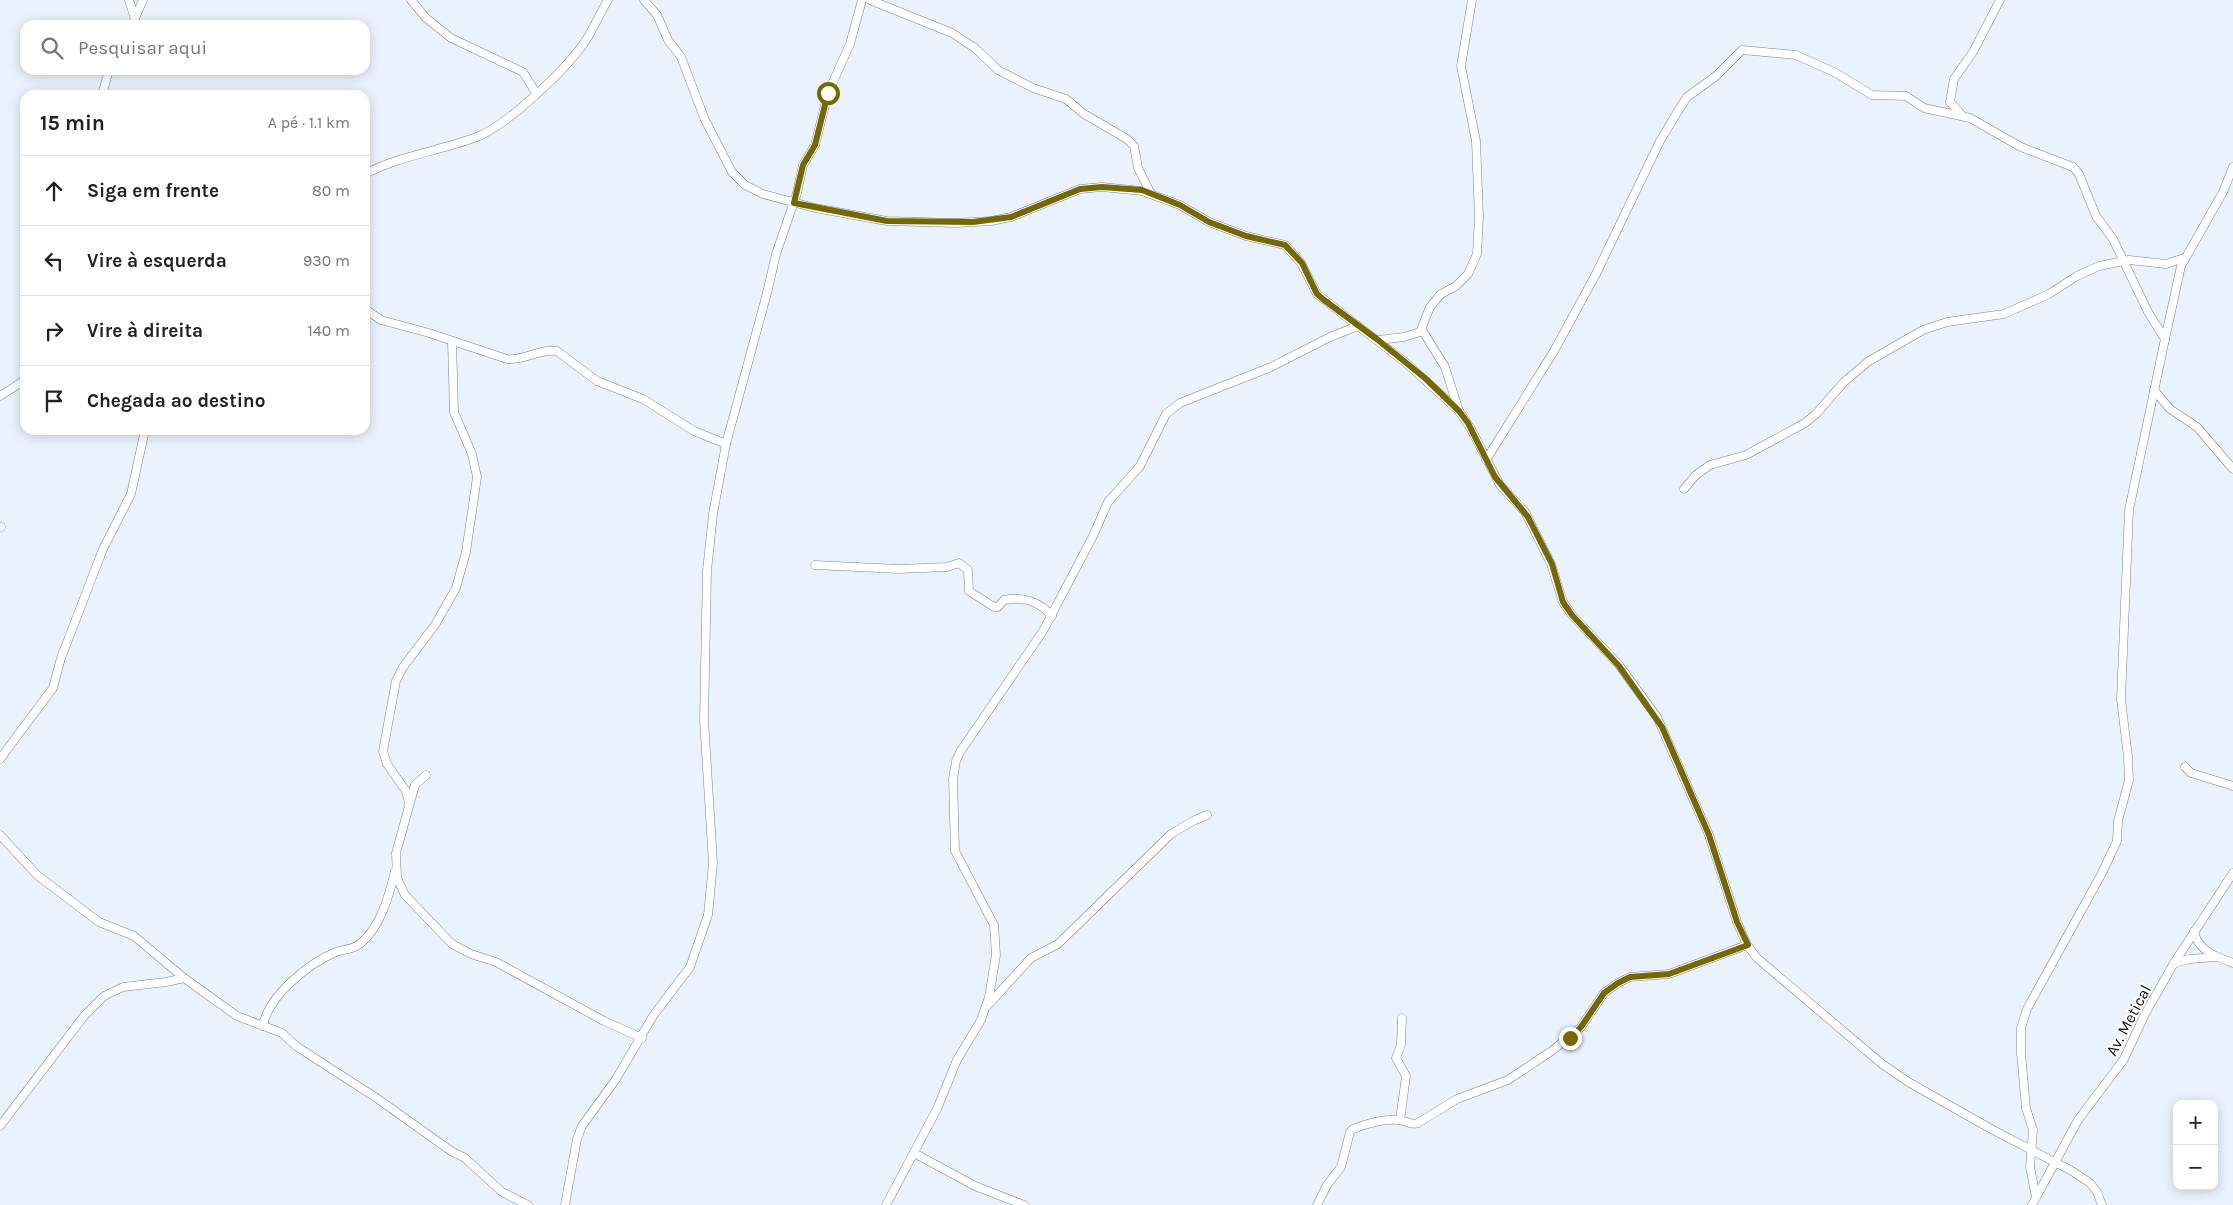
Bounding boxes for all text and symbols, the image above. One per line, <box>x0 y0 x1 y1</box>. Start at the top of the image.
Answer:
search box <box>20 20 370 75</box>
icon: search <box>38 34 66 62</box>
text: Pesquisar aqui <box>78 37 207 59</box>
route start <box>817 82 840 105</box>
text: 15 min <box>40 111 105 135</box>
text: A pé · 1.1 km <box>268 113 350 132</box>
icon: ahead <box>40 177 68 205</box>
text: Siga em frente <box>87 180 219 202</box>
text: 80 m <box>312 181 350 200</box>
icon: left <box>40 247 68 275</box>
text: Vire à esquerda <box>87 250 227 272</box>
text: 930 m <box>303 251 350 270</box>
icon: right <box>40 317 68 345</box>
text: Vire à direita <box>87 320 203 342</box>
text: 140 m <box>308 321 350 340</box>
icon: arrive <box>40 387 68 415</box>
text: Chegada ao destino <box>87 390 265 412</box>
street label: Av. Metical <box>2102 981 2155 1059</box>
route end <box>1559 1027 1582 1050</box>
map controls <box>2173 1100 2218 1190</box>
button: + <box>2173 1100 2218 1145</box>
button: − <box>2173 1145 2218 1190</box>

